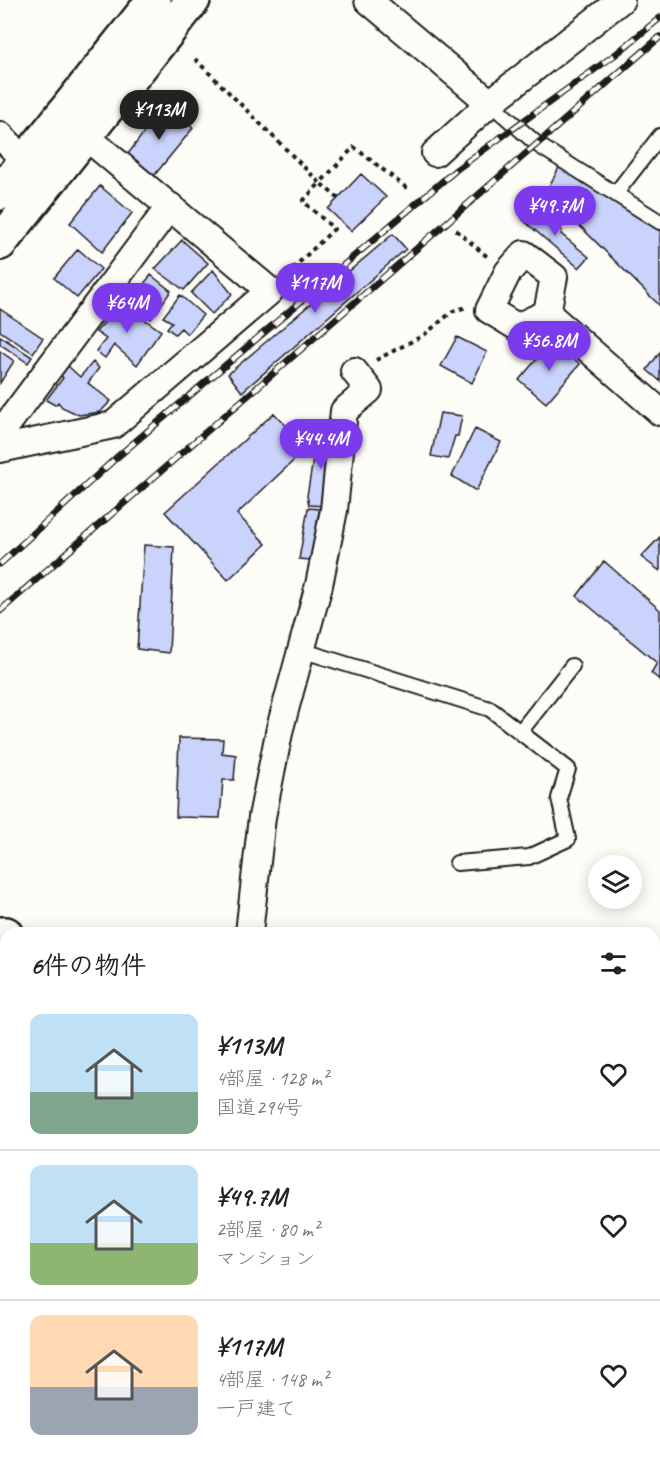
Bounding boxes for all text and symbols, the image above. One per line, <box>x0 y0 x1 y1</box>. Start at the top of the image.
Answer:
pin: ¥113M <box>117 90 201 141</box>
text: ¥113M <box>134 97 184 122</box>
pin: ¥49.7M <box>506 186 604 237</box>
text: ¥49.7M <box>528 193 582 218</box>
pin: ¥117M <box>273 263 357 314</box>
text: ¥117M <box>290 270 340 295</box>
pin: ¥64M <box>91 283 163 334</box>
text: ¥64M <box>106 290 148 315</box>
pin: ¥56.8M <box>500 321 598 372</box>
text: ¥56.8M <box>522 328 576 353</box>
pin: ¥44.4M <box>272 419 370 470</box>
text: ¥44.4M <box>294 426 348 451</box>
map controls <box>588 855 642 909</box>
button: layers <box>588 855 642 909</box>
icon: filters <box>597 947 630 980</box>
text: 6件の物件 <box>30 949 146 982</box>
text: ¥113M <box>216 1029 282 1062</box>
icon: home <box>78 1038 150 1110</box>
icon: heart <box>597 1058 630 1091</box>
text: 4部屋 · 128 m² <box>216 1066 328 1091</box>
text: 国道294号 <box>216 1095 303 1120</box>
text: ¥49.7M <box>216 1180 287 1213</box>
icon: home <box>78 1189 150 1261</box>
icon: heart <box>597 1209 630 1242</box>
text: 2部屋 · 80 m² <box>216 1217 319 1242</box>
text: マンション <box>216 1246 315 1271</box>
text: ¥117M <box>216 1330 282 1363</box>
icon: home <box>78 1339 150 1411</box>
icon: heart <box>597 1359 630 1392</box>
text: 4部屋 · 148 m² <box>216 1367 328 1392</box>
text: 一戸建て <box>216 1396 296 1421</box>

